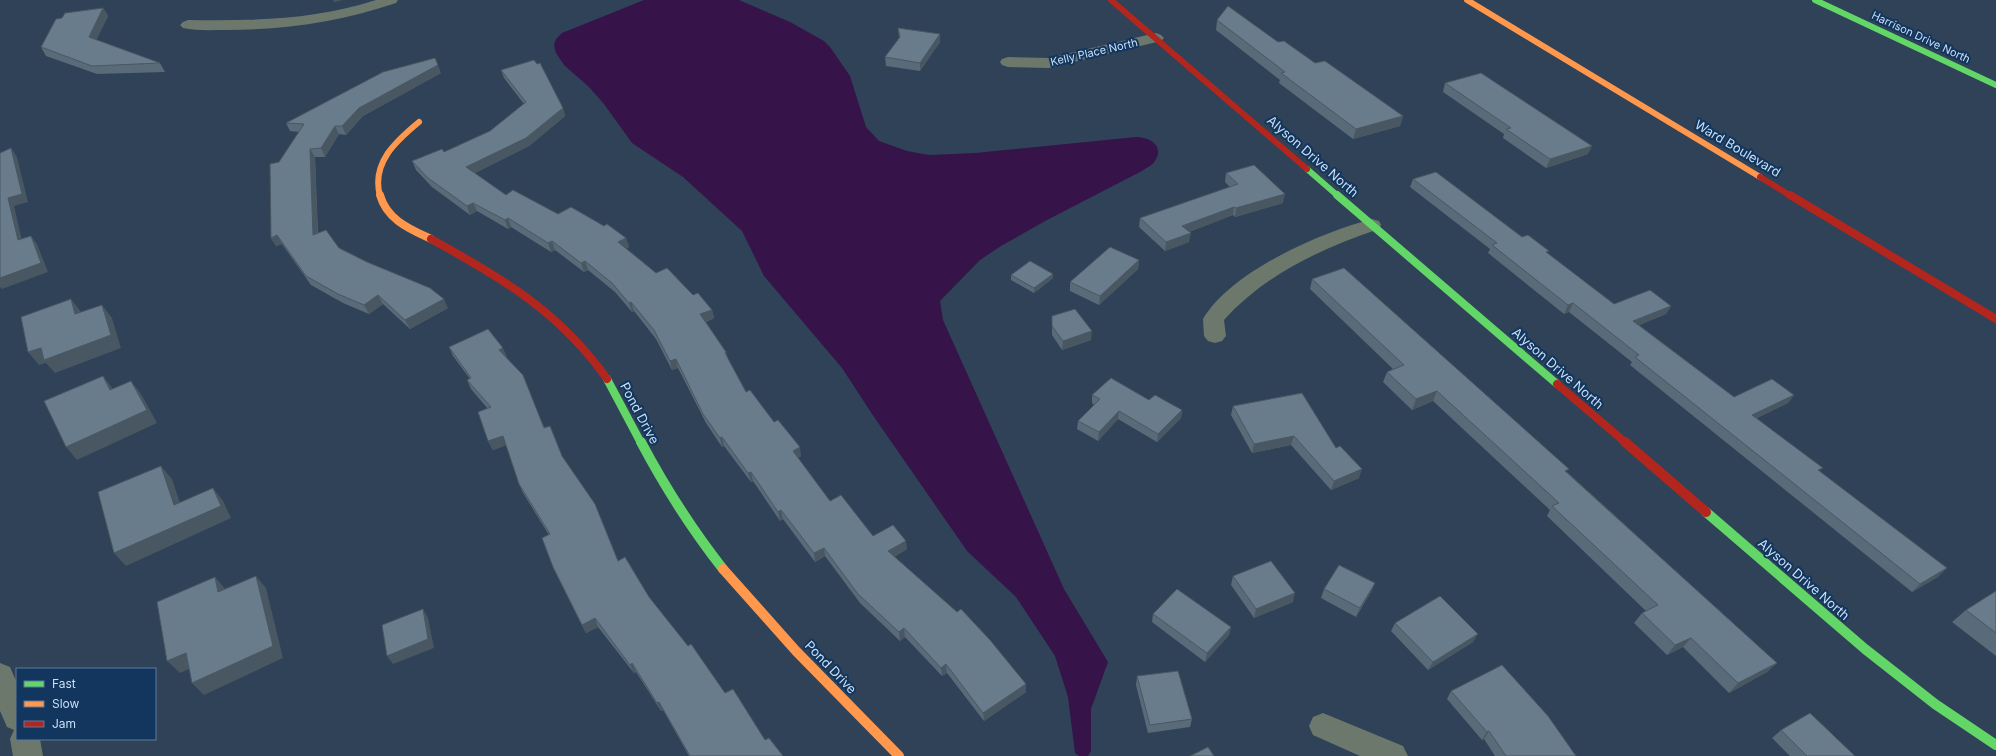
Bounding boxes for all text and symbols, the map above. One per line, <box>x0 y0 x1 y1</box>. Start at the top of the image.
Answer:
street label: Harrison Drive North <box>1869 8 1973 66</box>
street label: Kelly Place North <box>1049 35 1139 69</box>
street label: Alyson Drive North <box>1264 112 1362 200</box>
street label: Ward Boulevard <box>1692 116 1784 180</box>
street label: Alyson Drive North <box>1509 324 1607 412</box>
street label: Pond Drive <box>617 379 663 447</box>
street label: Alyson Drive North <box>1755 535 1853 623</box>
street label: Pond Drive <box>802 637 860 697</box>
legend <box>16 668 156 740</box>
text: Fast <box>52 676 76 691</box>
text: Slow <box>52 696 80 711</box>
text: Jam <box>52 716 76 731</box>

